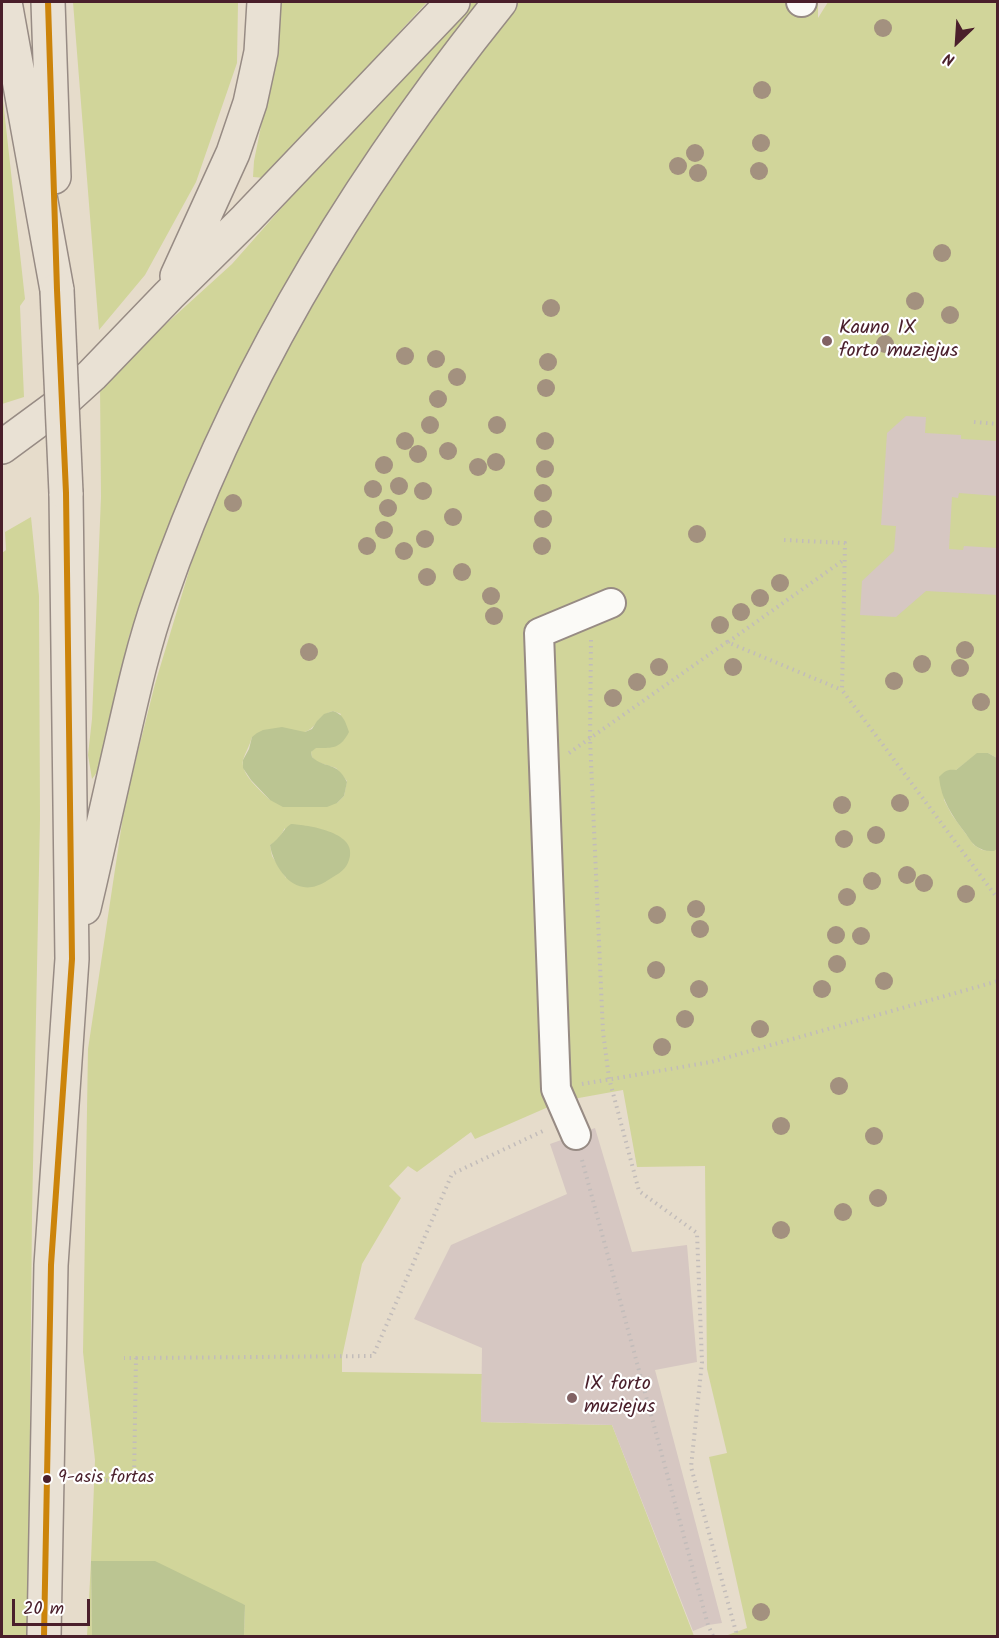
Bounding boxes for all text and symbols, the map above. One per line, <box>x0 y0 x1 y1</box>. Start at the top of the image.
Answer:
north arrow <box>927 12 987 72</box>
text: N <box>939 45 959 72</box>
place label: Kauno IX forto muziejus <box>839 318 958 365</box>
marker: Kauno IX forto muziejus <box>820 334 834 348</box>
place label: IX forto muziejus <box>584 1374 655 1421</box>
marker: IX forto muziejus <box>565 1391 579 1405</box>
place label: 9-asis fortas <box>58 1468 154 1490</box>
marker: 9-asis fortas <box>41 1473 53 1485</box>
scale bar <box>15 1587 93 1625</box>
text: 20 m <box>23 1595 64 1624</box>

